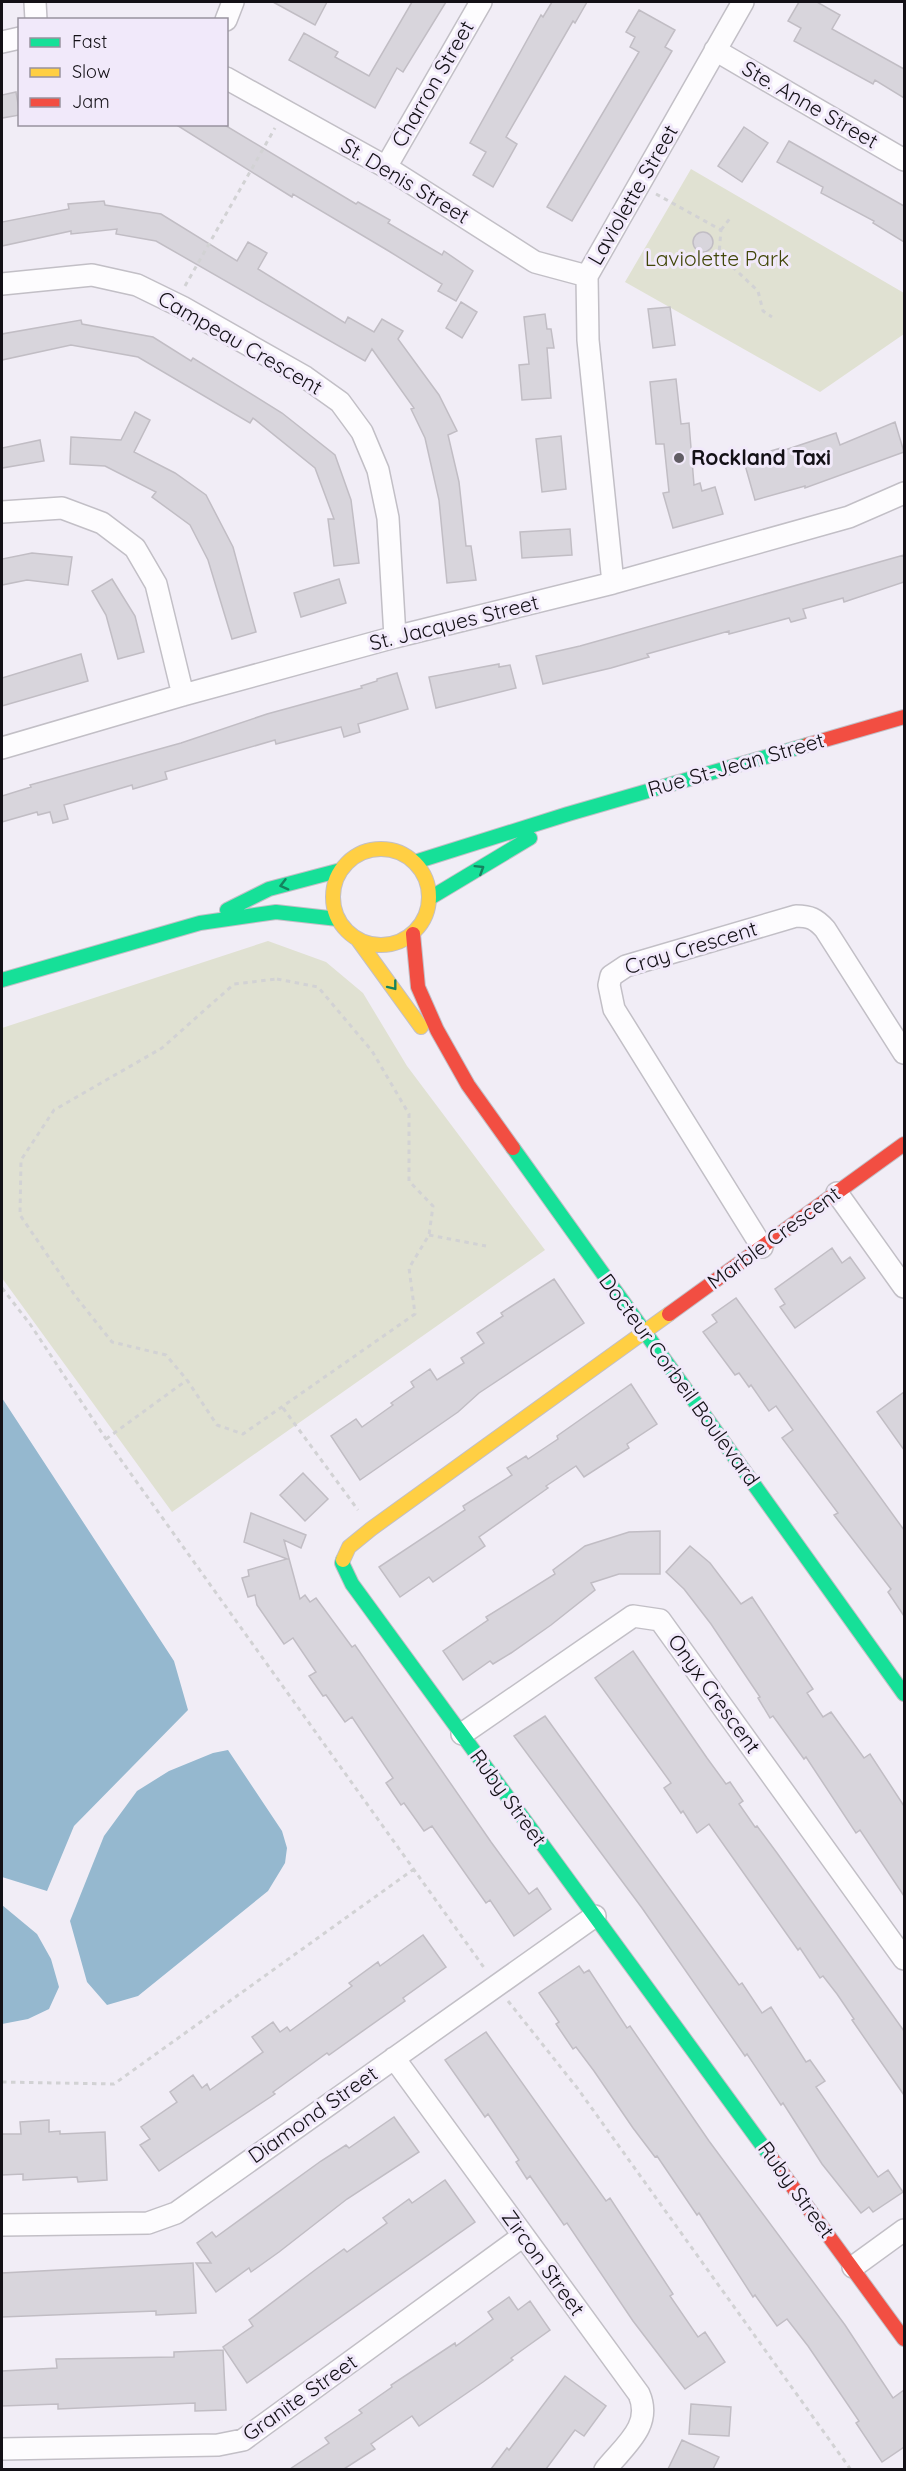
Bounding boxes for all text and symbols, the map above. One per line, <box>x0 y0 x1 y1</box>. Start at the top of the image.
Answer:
street label: Charron Street <box>385 15 479 152</box>
legend <box>18 18 228 126</box>
text: Fast <box>72 30 107 53</box>
street label: Ste. Anne Street <box>738 55 883 154</box>
text: Slow <box>72 60 110 83</box>
text: Jam <box>72 90 110 113</box>
street label: Laviolette Street <box>581 120 683 269</box>
street label: St. Denis Street <box>337 132 474 229</box>
park label: Laviolette Park <box>645 245 789 271</box>
street label: Campeau Crescent <box>154 284 327 400</box>
place label: Rockland Taxi <box>691 444 831 470</box>
marker: Rockland Taxi <box>672 451 686 465</box>
street label: St. Jacques Street <box>366 588 541 656</box>
street label: Rue St-Jean Street <box>644 726 827 802</box>
one-way arrow <box>473 865 484 876</box>
one-way arrow <box>280 878 290 891</box>
street label: Cray Crescent <box>621 915 760 980</box>
one-way arrow <box>386 980 397 991</box>
street label: Marble Crescent <box>702 1180 845 1294</box>
street label: Docteur Corbeil Boulevard <box>594 1268 766 1491</box>
street label: Onyx Crescent <box>663 1629 767 1758</box>
street label: Ruby Street <box>465 1744 553 1851</box>
street label: Diamond Street <box>243 2060 382 2168</box>
street label: Ruby Street <box>753 2136 841 2243</box>
street label: Zircon Street <box>497 2204 591 2320</box>
street label: Granite Street <box>237 2348 362 2446</box>

